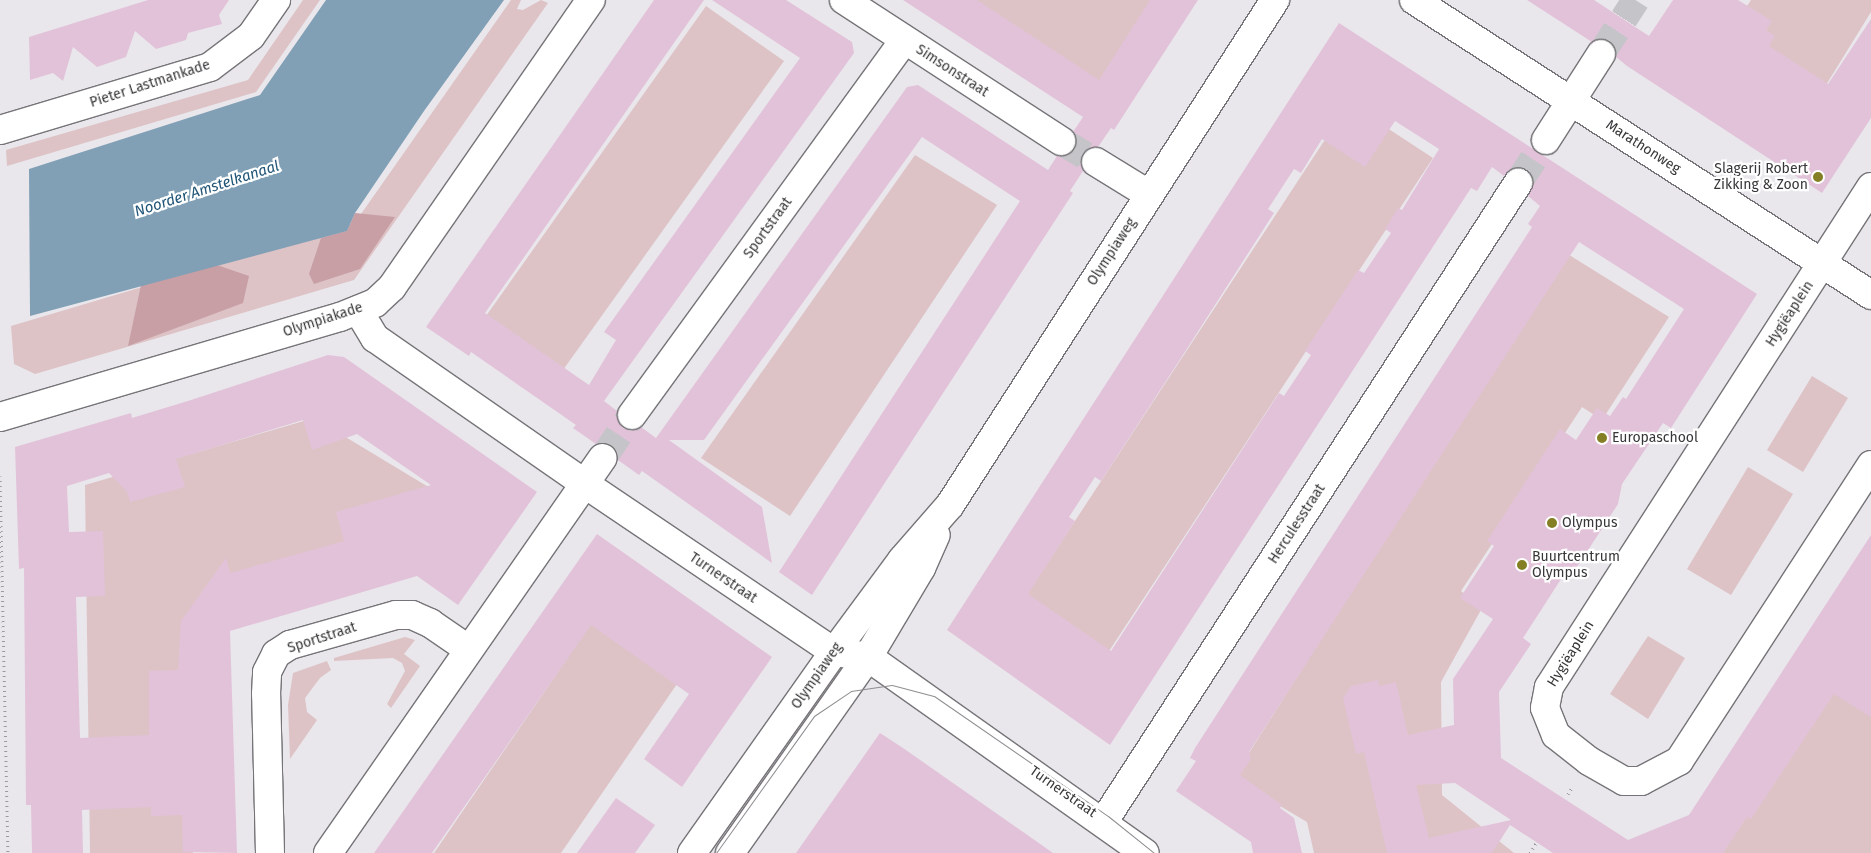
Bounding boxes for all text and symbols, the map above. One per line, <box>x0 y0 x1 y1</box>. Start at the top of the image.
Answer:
street label: Simsonstraat <box>913 41 991 101</box>
street label: Pieter Lastmankade <box>88 57 212 111</box>
street label: Marathonweg <box>1603 117 1683 177</box>
water label: Noorder Amstelkanaal <box>132 157 282 221</box>
place label: Slagerij Robert Zikking & Zoon <box>1714 161 1808 193</box>
marker: Slagerij Robert Zikking & Zoon <box>1812 171 1824 183</box>
street label: Sportstraat <box>740 194 796 262</box>
street label: Olympiaweg <box>1084 215 1140 289</box>
street label: Hygiëaplein <box>1763 278 1817 350</box>
street label: Olympiakade <box>281 299 365 341</box>
place label: Europaschool <box>1612 430 1698 446</box>
marker: Europaschool <box>1596 432 1608 444</box>
street label: Herculesstraat <box>1265 481 1329 567</box>
place label: Olympus <box>1562 515 1618 531</box>
marker: Olympus <box>1546 517 1558 529</box>
street label: Turnerstraat <box>686 549 760 607</box>
place label: Buurtcentrum Olympus <box>1532 549 1620 582</box>
marker: Buurtcentrum Olympus <box>1516 559 1528 571</box>
street label: Hygiëaplein <box>1544 618 1598 690</box>
street label: Sportstraat <box>285 619 359 657</box>
street label: Olympiaweg <box>788 640 846 712</box>
street label: Turnerstraat <box>1026 763 1100 821</box>

